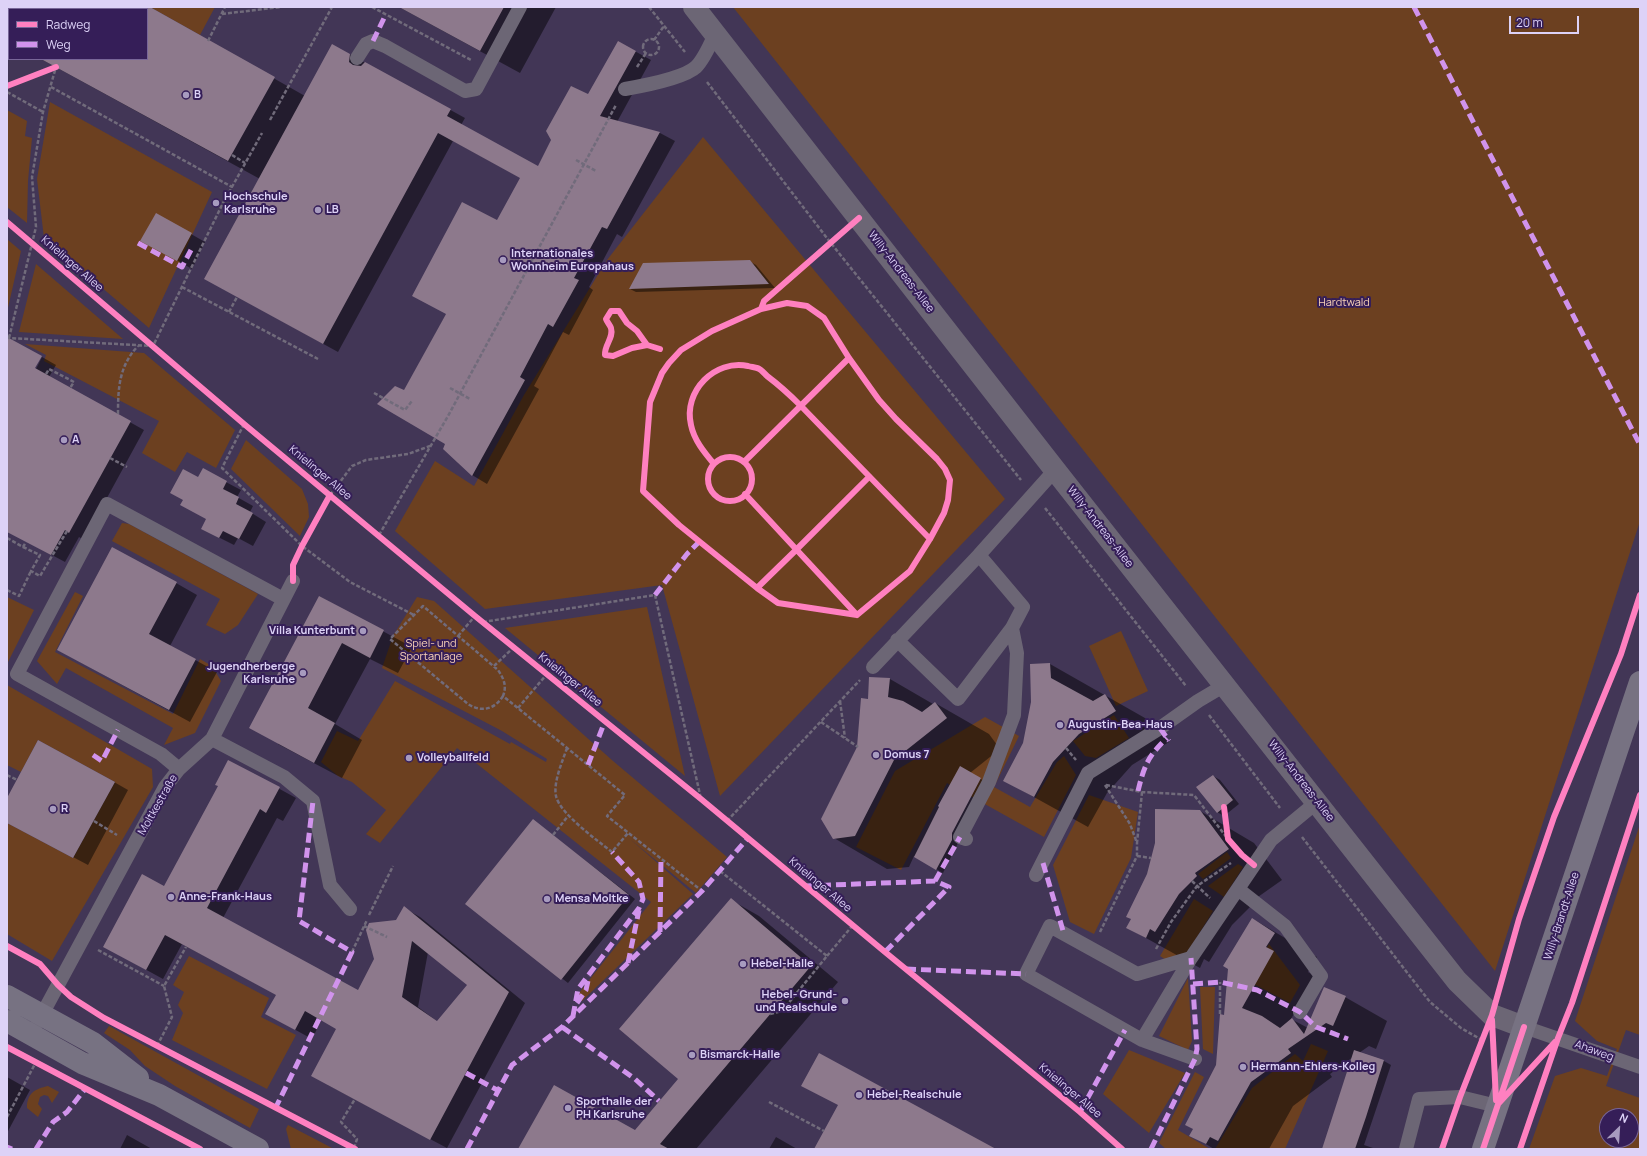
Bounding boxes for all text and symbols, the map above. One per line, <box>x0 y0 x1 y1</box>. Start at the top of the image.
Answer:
legend <box>8 8 148 60</box>
scale bar <box>1511 8 1581 34</box>
text: 20 m <box>1516 14 1543 31</box>
text: Radweg <box>46 16 90 33</box>
text: Weg <box>46 36 71 53</box>
place label: B <box>194 88 201 102</box>
marker: B <box>181 90 191 100</box>
place label: Hochschule Karlsruhe <box>224 190 288 216</box>
marker: Hochschule Karlsruhe <box>211 198 221 208</box>
place label: LB <box>326 203 339 217</box>
marker: LB <box>313 205 323 215</box>
street label: Willy-Andreas-Allee <box>865 229 937 315</box>
street label: Knielinger Allee <box>38 233 106 295</box>
place label: Internationales Wohnheim Europahaus <box>511 247 634 273</box>
marker: Internationales Wohnheim Europahaus <box>498 255 508 265</box>
park label: Hardtwald <box>1318 296 1370 310</box>
place label: A <box>72 433 79 447</box>
marker: A <box>59 435 69 445</box>
street label: Knielinger Allee <box>286 443 354 503</box>
street label: Willy-Andreas-Allee <box>1064 484 1136 570</box>
place label: Villa Kunterbunt <box>269 624 355 638</box>
marker: Villa Kunterbunt <box>358 626 368 636</box>
park label: Spiel- und Sportanlage <box>400 637 462 663</box>
street label: Knielinger Allee <box>536 650 604 710</box>
place label: Jugendherberge Karlsruhe <box>207 660 295 686</box>
marker: Jugendherberge Karlsruhe <box>298 668 308 678</box>
place label: Augustin-Bea-Haus <box>1068 718 1173 732</box>
marker: Augustin-Bea-Haus <box>1055 720 1065 730</box>
street label: Willy-Andreas-Allee <box>1265 738 1337 824</box>
place label: Domus 7 <box>884 748 929 762</box>
marker: Domus 7 <box>871 750 881 760</box>
place label: Volleyballfeld <box>417 751 489 765</box>
marker: Volleyballfeld <box>404 753 414 763</box>
street label: Moltkestraße <box>135 772 181 838</box>
place label: R <box>61 802 68 816</box>
marker: R <box>48 804 58 814</box>
street label: Knielinger Allee <box>786 855 854 915</box>
street label: Willy-Brandt-Allee <box>1542 870 1582 962</box>
place label: Anne-Frank-Haus <box>179 890 272 904</box>
marker: Anne-Frank-Haus <box>166 892 176 902</box>
place label: Mensa Moltke <box>555 892 629 906</box>
marker: Mensa Moltke <box>542 894 552 904</box>
place label: Hebel-Halle <box>751 957 814 971</box>
marker: Hebel-Halle <box>738 959 748 969</box>
place label: Hebel- Grund- und Realschule <box>755 988 837 1014</box>
marker: Hebel- Grund- und Realschule <box>840 996 850 1006</box>
street label: Ahaweg <box>1573 1038 1615 1064</box>
place label: Bismarck-Halle <box>700 1048 780 1062</box>
marker: Bismarck-Halle <box>687 1050 697 1060</box>
place label: Hermann-Ehlers-Kolleg <box>1251 1060 1375 1074</box>
street label: Knielinger Allee <box>1036 1061 1104 1121</box>
marker: Hermann-Ehlers-Kolleg <box>1238 1062 1248 1072</box>
place label: Hebel-Realschule <box>867 1088 962 1102</box>
marker: Hebel-Realschule <box>854 1090 864 1100</box>
place label: Sporthalle der PH Karlsruhe <box>576 1095 652 1121</box>
marker: Sporthalle der PH Karlsruhe <box>563 1103 573 1113</box>
north arrow <box>1599 1108 1639 1148</box>
text: N <box>1617 1109 1631 1126</box>

